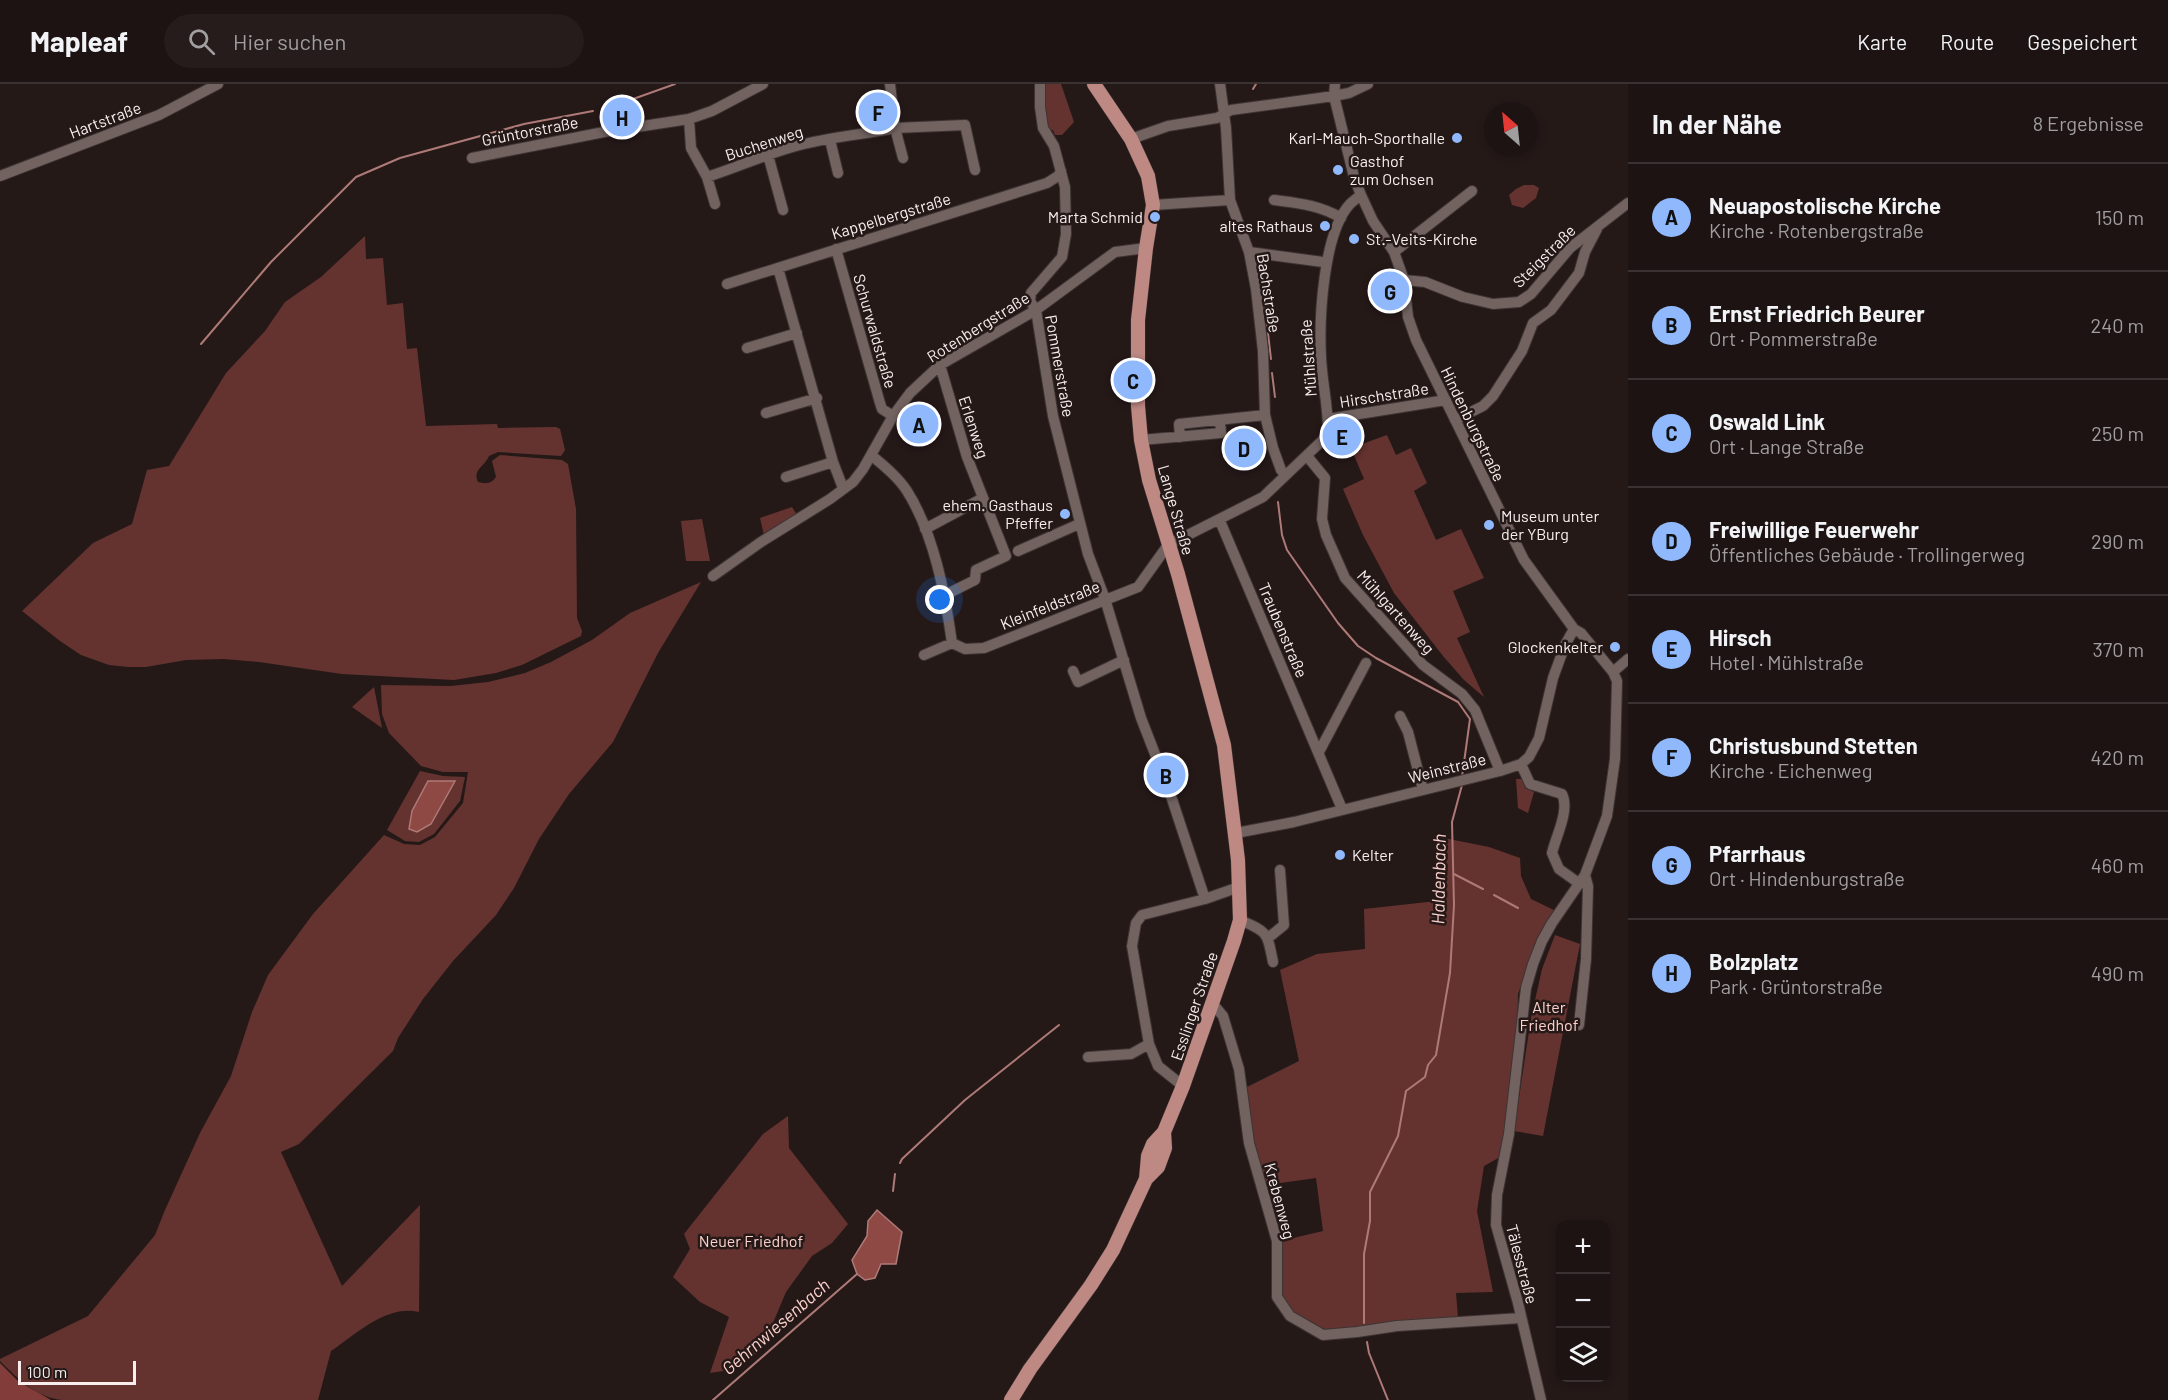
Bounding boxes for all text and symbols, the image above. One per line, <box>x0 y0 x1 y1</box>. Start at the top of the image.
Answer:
search box <box>164 14 584 68</box>
text: Mapleaf <box>30 24 128 58</box>
icon: search <box>185 25 218 58</box>
text: Hier suchen <box>233 28 346 54</box>
text: Karte <box>1857 29 1907 54</box>
text: Route <box>1940 29 1994 54</box>
text: Gespeichert <box>2027 29 2138 54</box>
pin: F <box>858 90 898 135</box>
pin: H <box>602 94 642 140</box>
street label: Hartstraße <box>66 97 143 142</box>
north arrow <box>1484 102 1538 156</box>
text: In der Nähe <box>1652 108 1782 139</box>
text: 8 Ergebnisse <box>2033 111 2144 135</box>
street label: Grüntorstraße <box>480 112 580 149</box>
street label: Buchenweg <box>723 121 805 164</box>
place label: Karl-Mauch-Sporthalle <box>1289 128 1445 147</box>
marker: Karl-Mauch-Sporthalle <box>1450 131 1464 145</box>
place label: Gasthof zum Ochsen <box>1350 151 1434 188</box>
marker: Gasthof zum Ochsen <box>1331 163 1345 177</box>
street label: Kappelbergstraße <box>829 188 953 243</box>
text: Neuapostolische Kirche <box>1709 192 1941 218</box>
text: A <box>1665 205 1678 229</box>
text: 150 m <box>2095 205 2144 229</box>
place label: Marta Schmid <box>1048 207 1143 226</box>
marker: Marta Schmid <box>1148 210 1162 224</box>
place label: altes Rathaus <box>1219 216 1313 235</box>
text: Kirche · Rotenbergstraße <box>1709 218 1924 242</box>
marker: altes Rathaus <box>1318 219 1332 233</box>
street label: Steigstraße <box>1508 220 1579 291</box>
place label: St.-Veits-Kirche <box>1366 229 1478 248</box>
marker: St.-Veits-Kirche <box>1347 232 1361 246</box>
street label: Bachstraße <box>1254 252 1285 334</box>
pin: G <box>1370 268 1410 314</box>
street label: Schurwaldstraße <box>850 272 901 390</box>
street label: Rotenbergstraße <box>923 287 1032 366</box>
text: Ernst Friedrich Beurer <box>1709 300 1925 326</box>
street label: Pommerstraße <box>1042 313 1079 419</box>
text: B <box>1665 313 1678 337</box>
text: 240 m <box>2090 313 2144 337</box>
street label: Mühlstraße <box>1295 319 1320 397</box>
text: Ort · Pommerstraße <box>1709 326 1878 350</box>
pin: C <box>1114 358 1152 402</box>
street label: Hindenburgstraße <box>1437 363 1509 484</box>
street label: Hirschstraße <box>1338 378 1430 411</box>
street label: Erlenweg <box>955 393 993 460</box>
pin: A <box>900 402 938 446</box>
text: Oswald Link <box>1709 408 1825 434</box>
pin: E <box>1322 414 1362 458</box>
text: C <box>1665 421 1678 445</box>
text: 250 m <box>2091 421 2144 445</box>
pin: D <box>1224 426 1264 470</box>
text: Ort · Lange Straße <box>1709 434 1864 458</box>
street label: Lange Straße <box>1155 463 1198 557</box>
place label: ehem. Gasthaus Pfeffer <box>942 495 1053 532</box>
place label: Museum unter der YBurg <box>1501 506 1600 543</box>
marker: ehem. Gasthaus Pfeffer <box>1058 507 1072 521</box>
text: Freiwillige Feuerwehr <box>1709 516 1919 542</box>
marker: Museum unter der YBurg <box>1482 518 1496 532</box>
text: D <box>1665 529 1678 553</box>
text: 290 m <box>2091 529 2144 553</box>
text: Öffentliches Gebäude · Trollingerweg <box>1709 542 2025 566</box>
street label: Mühlgartenweg <box>1354 566 1439 657</box>
street label: Kleinfeldstraße <box>997 576 1102 633</box>
street label: Traubenstraße <box>1255 579 1312 680</box>
your location <box>925 585 954 614</box>
text: Hirsch <box>1709 624 1772 650</box>
place label: Glockenkelter <box>1508 637 1603 656</box>
text: E <box>1666 637 1677 661</box>
text: 370 m <box>2092 637 2144 661</box>
marker: Glockenkelter <box>1608 640 1622 654</box>
text: Hotel · Mühlstraße <box>1709 650 1864 674</box>
text: Christusbund Stetten <box>1709 732 1918 758</box>
text: F <box>1666 745 1677 769</box>
text: 420 m <box>2090 745 2144 769</box>
street label: Weinstraße <box>1406 749 1488 786</box>
pin: B <box>1146 752 1186 798</box>
text: Kirche · Eichenweg <box>1709 758 1872 782</box>
water label: Haldenbach <box>1426 833 1450 925</box>
text: Pfarrhaus <box>1709 840 1806 866</box>
place label: Kelter <box>1352 845 1394 864</box>
marker: Kelter <box>1333 848 1347 862</box>
text: G <box>1665 853 1678 877</box>
text: 460 m <box>2091 853 2144 877</box>
text: Ort · Hindenburgstraße <box>1709 866 1905 890</box>
text: Bolzplatz <box>1709 948 1798 974</box>
street label: Esslinger Straße <box>1166 949 1221 1063</box>
text: H <box>1665 961 1678 985</box>
text: 490 m <box>2091 961 2144 985</box>
text: Park · Grüntorstraße <box>1709 974 1883 998</box>
park label: Alter Friedhof <box>1520 997 1579 1034</box>
street label: Krebenweg <box>1261 1161 1300 1241</box>
map controls <box>1556 1220 1610 1382</box>
button: + <box>1556 1220 1610 1274</box>
street label: Tälesstraße <box>1503 1222 1542 1306</box>
park label: Neuer Friedhof <box>699 1231 803 1250</box>
water label: Gehrnwiesenbach <box>717 1273 834 1379</box>
button: − <box>1556 1274 1610 1328</box>
button: layers <box>1556 1328 1610 1382</box>
scale bar <box>18 1358 136 1386</box>
text: 100 m <box>27 1362 67 1381</box>

